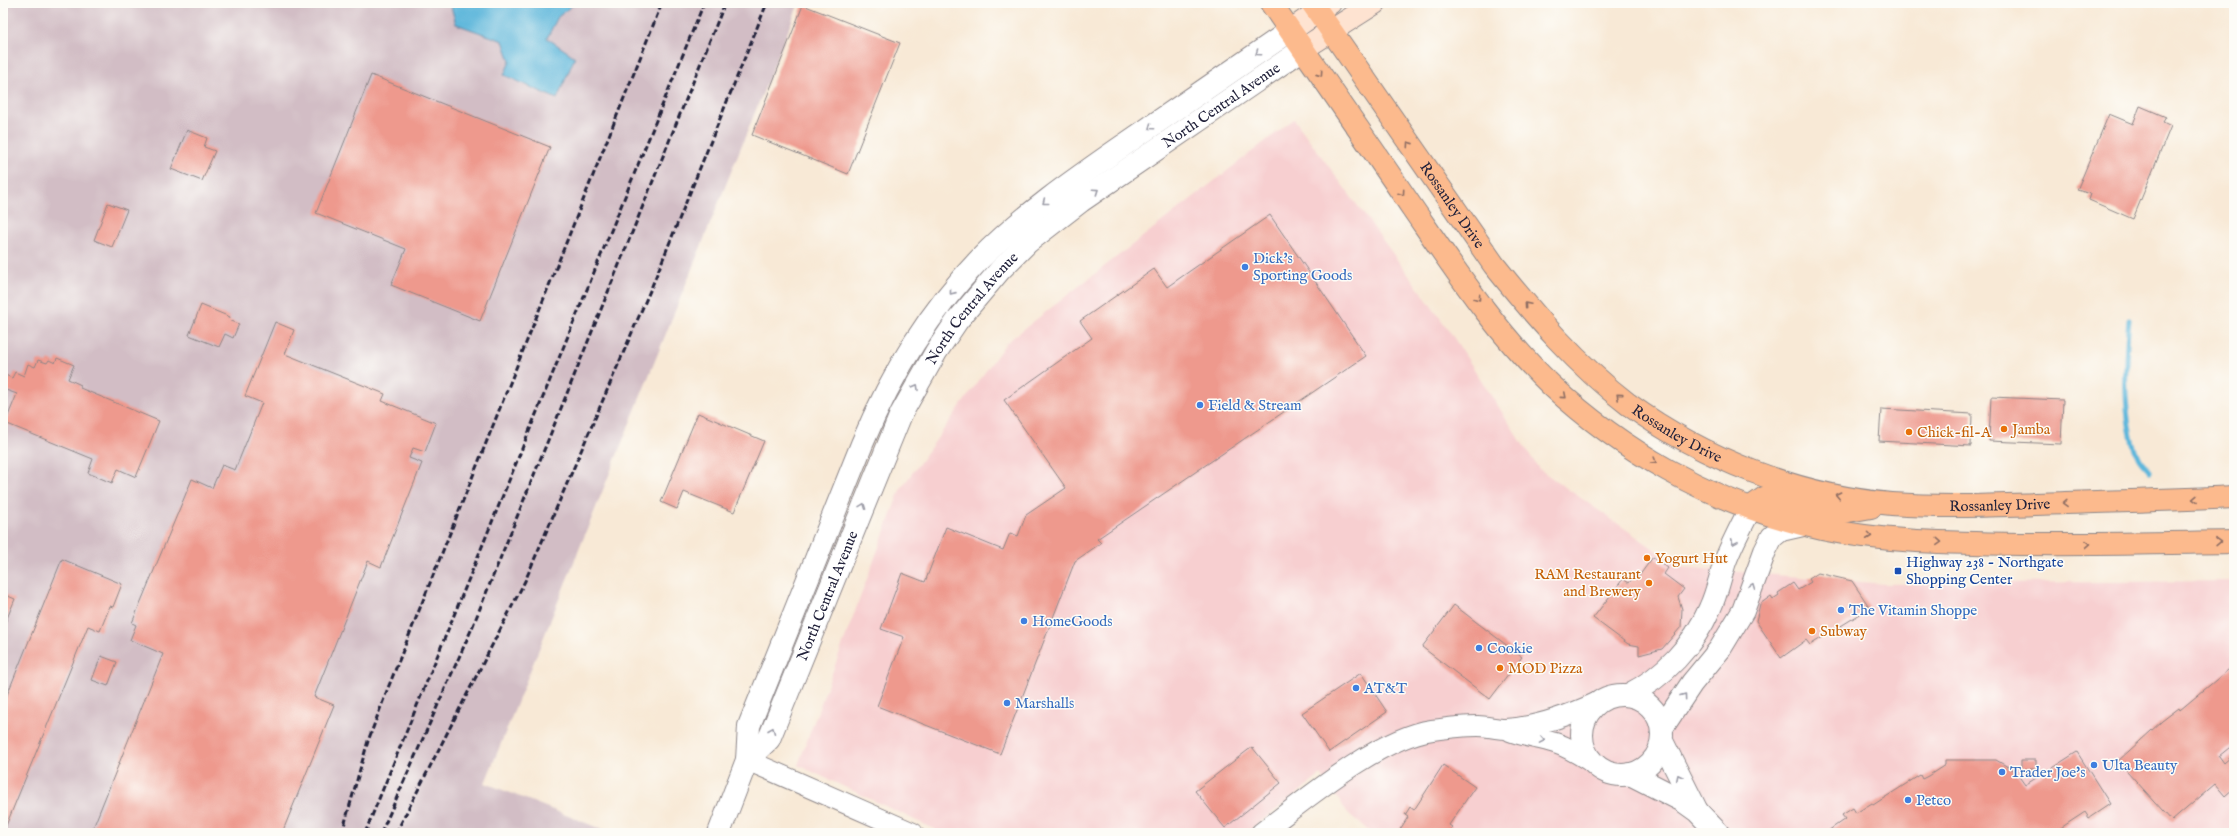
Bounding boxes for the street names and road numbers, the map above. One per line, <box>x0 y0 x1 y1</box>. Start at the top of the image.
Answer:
street label: North Central Avenue <box>1159 58 1284 152</box>
street label: Rossanley Drive <box>1415 158 1489 252</box>
street label: North Central Avenue <box>922 248 1023 368</box>
street label: Rossanley Drive <box>1628 401 1725 467</box>
street label: Rossanley Drive <box>1949 495 2051 516</box>
street label: North Central Avenue <box>793 528 863 664</box>

